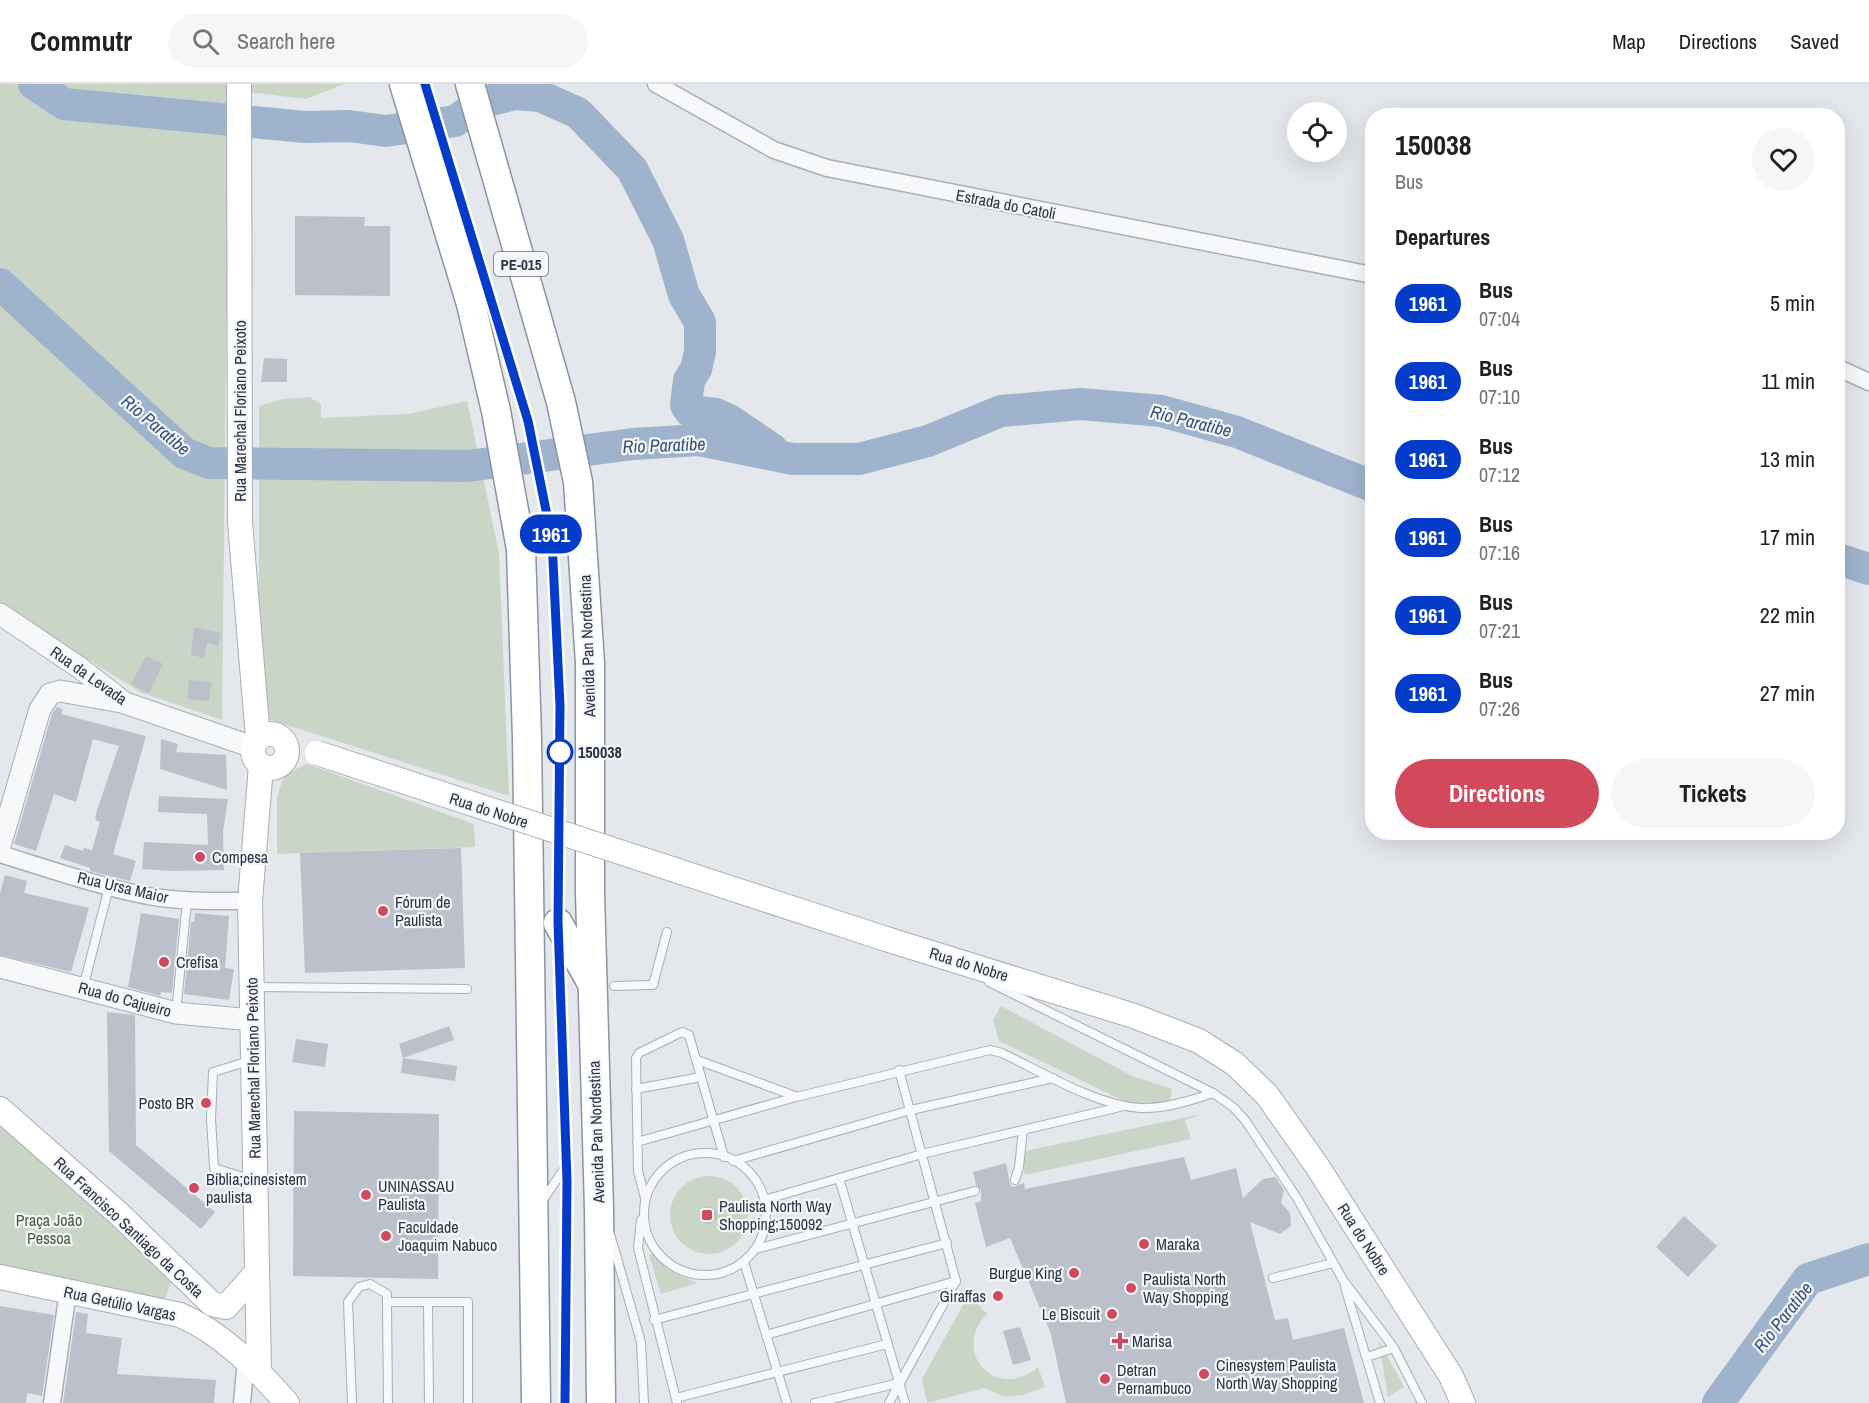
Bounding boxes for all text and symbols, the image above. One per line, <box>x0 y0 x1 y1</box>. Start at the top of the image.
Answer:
search box <box>168 14 588 68</box>
text: Commutr <box>30 22 132 60</box>
icon: search <box>189 25 222 58</box>
text: Search here <box>237 26 335 56</box>
text: Map <box>1612 27 1646 56</box>
text: Directions <box>1679 27 1757 56</box>
text: Saved <box>1790 27 1839 56</box>
map controls <box>1287 102 1347 162</box>
button: locate <box>1287 102 1347 162</box>
text: 150038 <box>1395 126 1472 164</box>
button: heart <box>1752 128 1815 191</box>
text: Bus <box>1395 168 1423 195</box>
street label: Estrada do Catoli <box>954 184 1058 224</box>
text: Departures <box>1395 222 1490 252</box>
road number: PE-015 <box>494 252 548 276</box>
text: Bus <box>1479 275 1513 305</box>
text: 5 min <box>1770 288 1815 318</box>
text: 1961 <box>1409 289 1447 318</box>
text: 07:04 <box>1479 305 1520 332</box>
street label: Rua Marechal Floriano Peixoto <box>229 320 251 502</box>
text: Bus <box>1479 353 1513 383</box>
text: 11 min <box>1761 366 1815 396</box>
text: 1961 <box>1409 367 1447 396</box>
text: 07:10 <box>1479 383 1520 410</box>
water label: Rio Paratibe <box>116 389 196 461</box>
water label: Rio Paratibe <box>1148 399 1234 443</box>
water label: Rio Paratibe <box>622 431 706 459</box>
text: Bus <box>1479 431 1513 461</box>
text: 13 min <box>1760 444 1815 474</box>
text: 1961 <box>1409 445 1447 474</box>
text: 07:12 <box>1479 461 1520 488</box>
text: Bus <box>1479 509 1513 539</box>
line badge: 1961 <box>509 514 593 554</box>
text: 1961 <box>532 520 570 549</box>
text: 17 min <box>1760 522 1815 552</box>
text: 1961 <box>1409 523 1447 552</box>
text: 07:16 <box>1479 539 1520 566</box>
street label: Avenida Pan Nordestina <box>573 574 601 719</box>
text: Bus <box>1479 587 1513 617</box>
text: 22 min <box>1760 600 1815 630</box>
text: 1961 <box>1409 601 1447 630</box>
text: 07:21 <box>1479 617 1520 644</box>
street label: Rua da Levada <box>46 640 132 710</box>
text: Bus <box>1479 665 1513 695</box>
text: 27 min <box>1760 678 1815 708</box>
text: 1961 <box>1409 679 1447 708</box>
text: 07:26 <box>1479 695 1520 722</box>
marker: 150038 <box>547 739 573 765</box>
place label: 150038 <box>578 741 622 763</box>
button: Directions <box>1395 759 1599 828</box>
button: Tickets <box>1611 759 1815 828</box>
street label: Rua do Nobre <box>447 787 531 833</box>
place label: Compesa <box>212 846 269 868</box>
marker: Compesa <box>193 850 207 864</box>
street label: Rua Ursa Maior <box>75 866 171 908</box>
place label: Fórum de Paulista <box>395 891 451 931</box>
marker: Fórum de Paulista <box>376 904 390 918</box>
street label: Rua do Nobre <box>927 942 1011 986</box>
place label: Crefisa <box>176 951 219 973</box>
marker: Crefisa <box>157 955 171 969</box>
street label: Rua do Cajueiro <box>76 976 174 1022</box>
street label: Rua Marechal Floriano Peixoto <box>240 977 266 1159</box>
street label: Avenida Pan Nordestina <box>582 1060 610 1205</box>
place label: Posto BR <box>139 1092 195 1114</box>
marker: Posto BR <box>199 1096 213 1110</box>
street label: Rua Francisco Santiago da Costa <box>49 1152 209 1303</box>
place label: Bíblia;cinesistem paulista <box>206 1168 307 1208</box>
place label: UNINASSAU Paulista <box>378 1175 455 1215</box>
marker: Bíblia;cinesistem paulista <box>187 1181 201 1195</box>
marker: UNINASSAU Paulista <box>359 1188 373 1202</box>
place label: Paulista North Way Shopping;150092 <box>719 1195 832 1235</box>
street label: Rua do Nobre <box>1333 1199 1395 1279</box>
marker: Paulista North Way Shopping;150092 <box>700 1208 714 1222</box>
park label: Praça João Pessoa <box>16 1209 82 1249</box>
place label: Faculdade Joaquim Nabuco <box>398 1216 497 1256</box>
marker: Faculdade Joaquim Nabuco <box>379 1229 393 1243</box>
place label: Maraka <box>1156 1233 1200 1255</box>
marker: Maraka <box>1137 1237 1151 1251</box>
place label: Burgue King <box>989 1262 1063 1284</box>
marker: Burgue King <box>1067 1266 1081 1280</box>
place label: Paulista North Way Shopping <box>1143 1268 1229 1308</box>
water label: Rio Paratibe <box>1748 1277 1818 1357</box>
street label: Rua Getúlio Vargas <box>62 1280 178 1326</box>
marker: Paulista North Way Shopping <box>1124 1281 1138 1295</box>
place label: Giraffas <box>940 1285 986 1307</box>
marker: Giraffas <box>991 1289 1005 1303</box>
place label: Le Biscuit <box>1042 1303 1100 1325</box>
marker: Le Biscuit <box>1105 1307 1119 1321</box>
place label: Marisa <box>1132 1330 1173 1352</box>
marker: Marisa <box>1113 1334 1127 1348</box>
place label: Cinesystem Paulista North Way Shopping <box>1216 1354 1338 1394</box>
place label: Detran Pernambuco <box>1117 1359 1191 1399</box>
marker: Cinesystem Paulista North Way Shopping <box>1197 1367 1211 1381</box>
marker: Detran Pernambuco <box>1098 1372 1112 1386</box>

